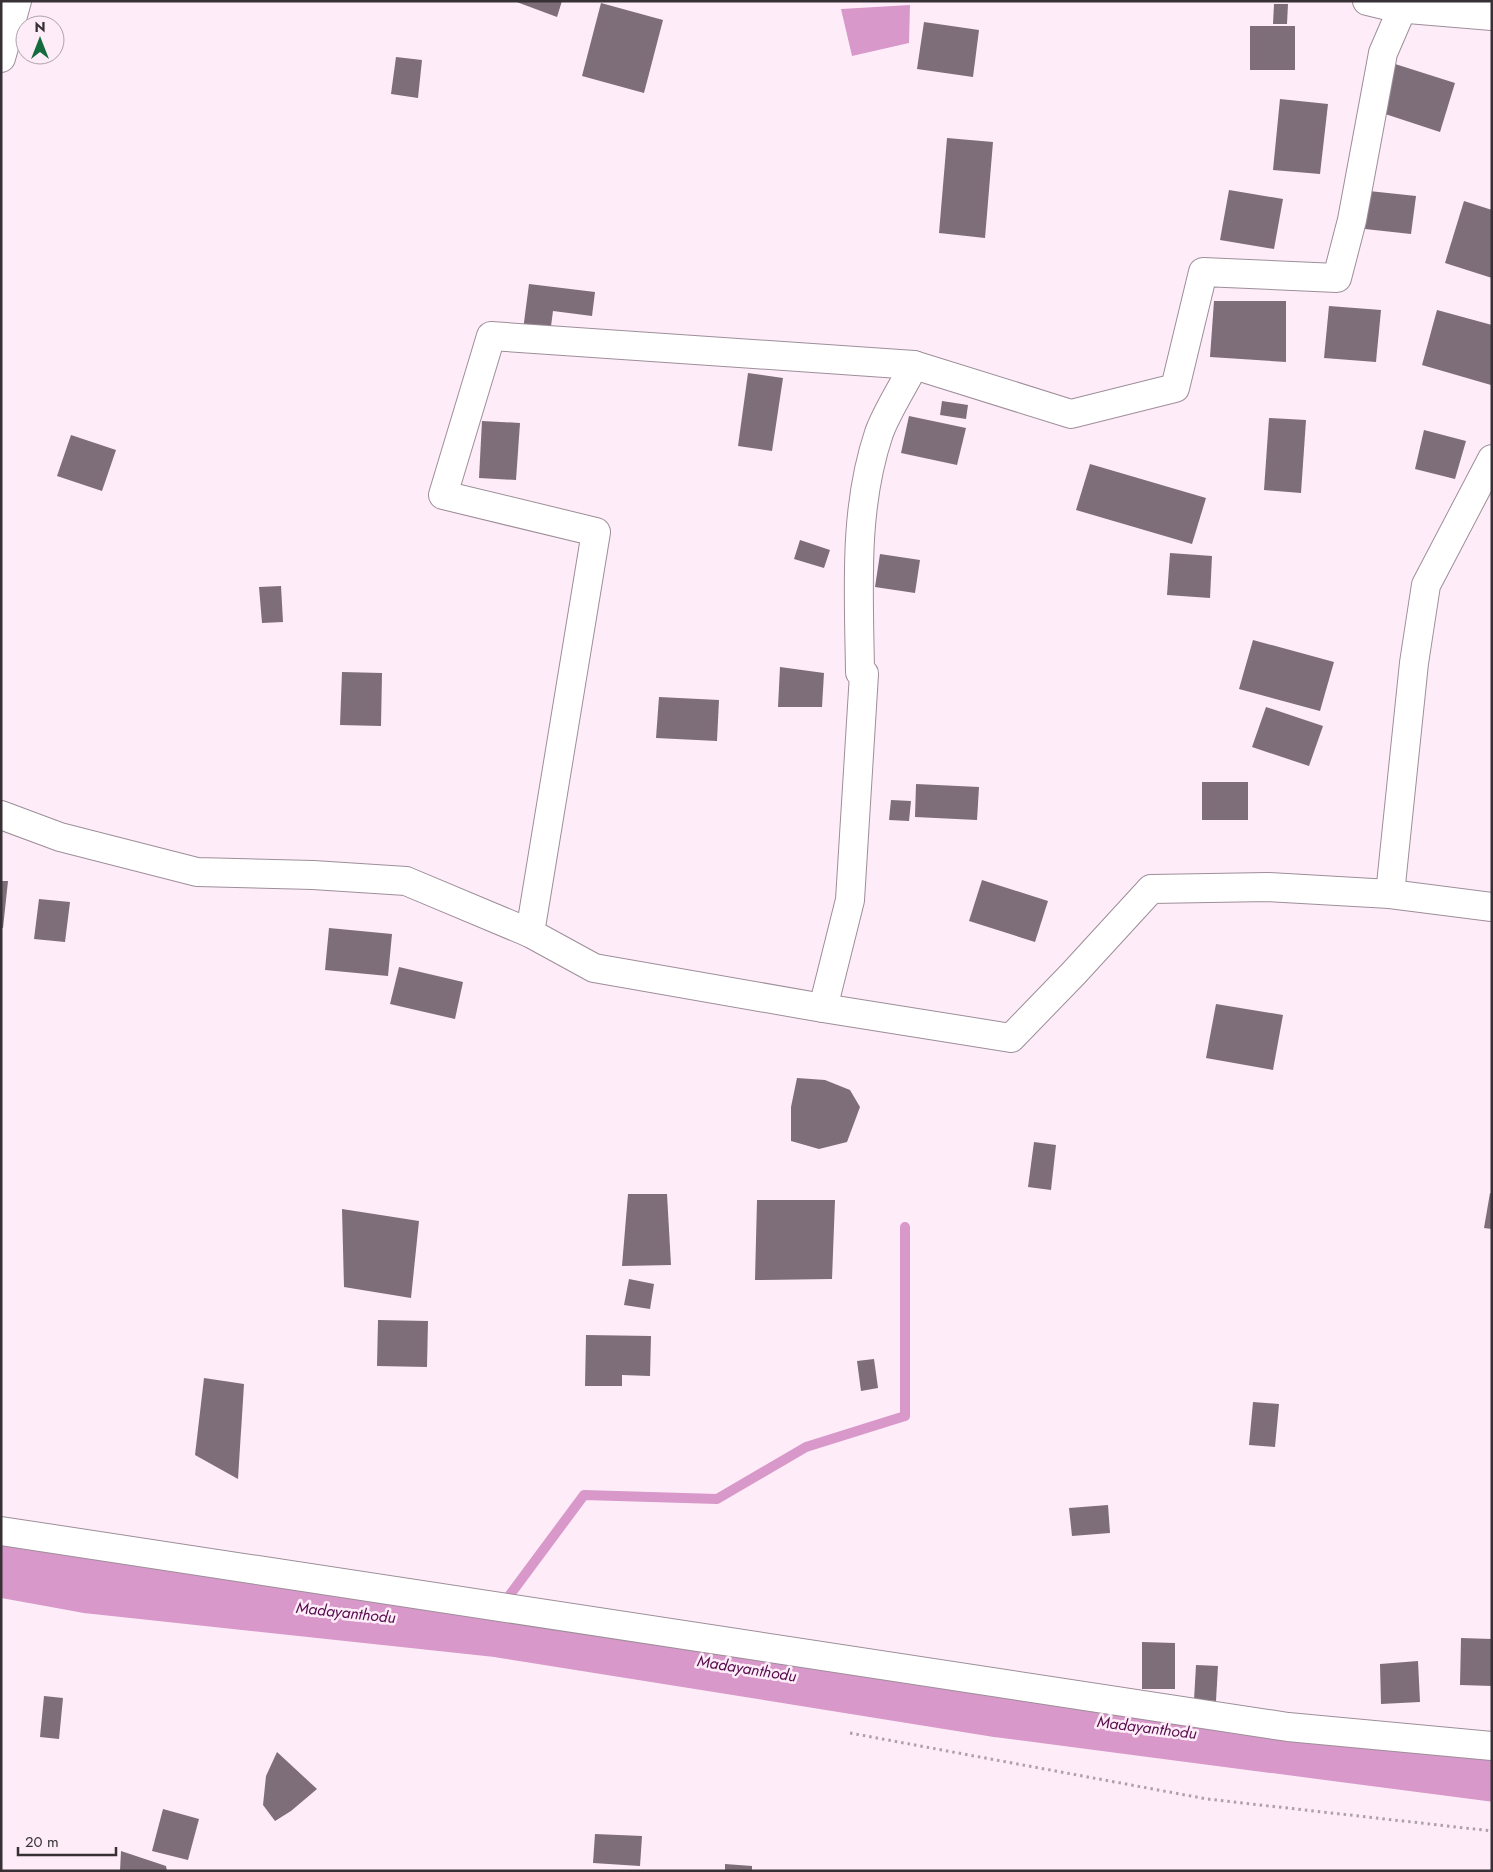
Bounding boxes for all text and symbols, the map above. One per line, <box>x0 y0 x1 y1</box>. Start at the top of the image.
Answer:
north arrow <box>15 15 65 65</box>
text: N <box>34 17 46 37</box>
water label: Madayanthodu <box>295 1596 397 1629</box>
water label: Madayanthodu <box>696 1649 798 1688</box>
water label: Madayanthodu <box>1096 1710 1198 1745</box>
scale bar <box>18 1824 115 1856</box>
text: 20 m <box>25 1831 59 1853</box>

